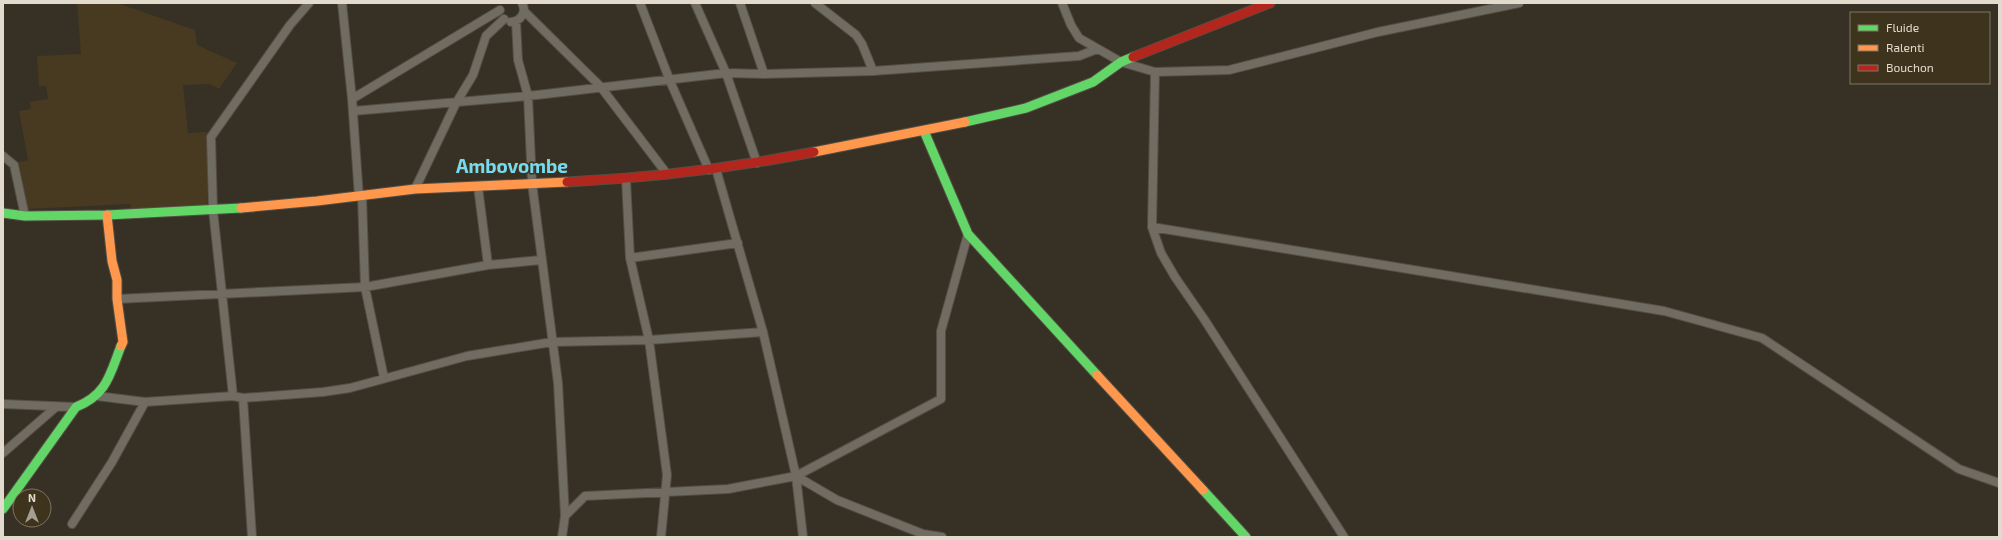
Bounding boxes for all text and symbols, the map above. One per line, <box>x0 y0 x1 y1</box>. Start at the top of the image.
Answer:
legend <box>1850 12 1990 84</box>
text: Fluide <box>1886 20 1919 34</box>
text: Ralenti <box>1886 40 1925 54</box>
text: Bouchon <box>1886 60 1934 74</box>
district label: Ambovombe <box>456 154 568 177</box>
north arrow <box>12 488 52 528</box>
text: N <box>28 491 36 504</box>

